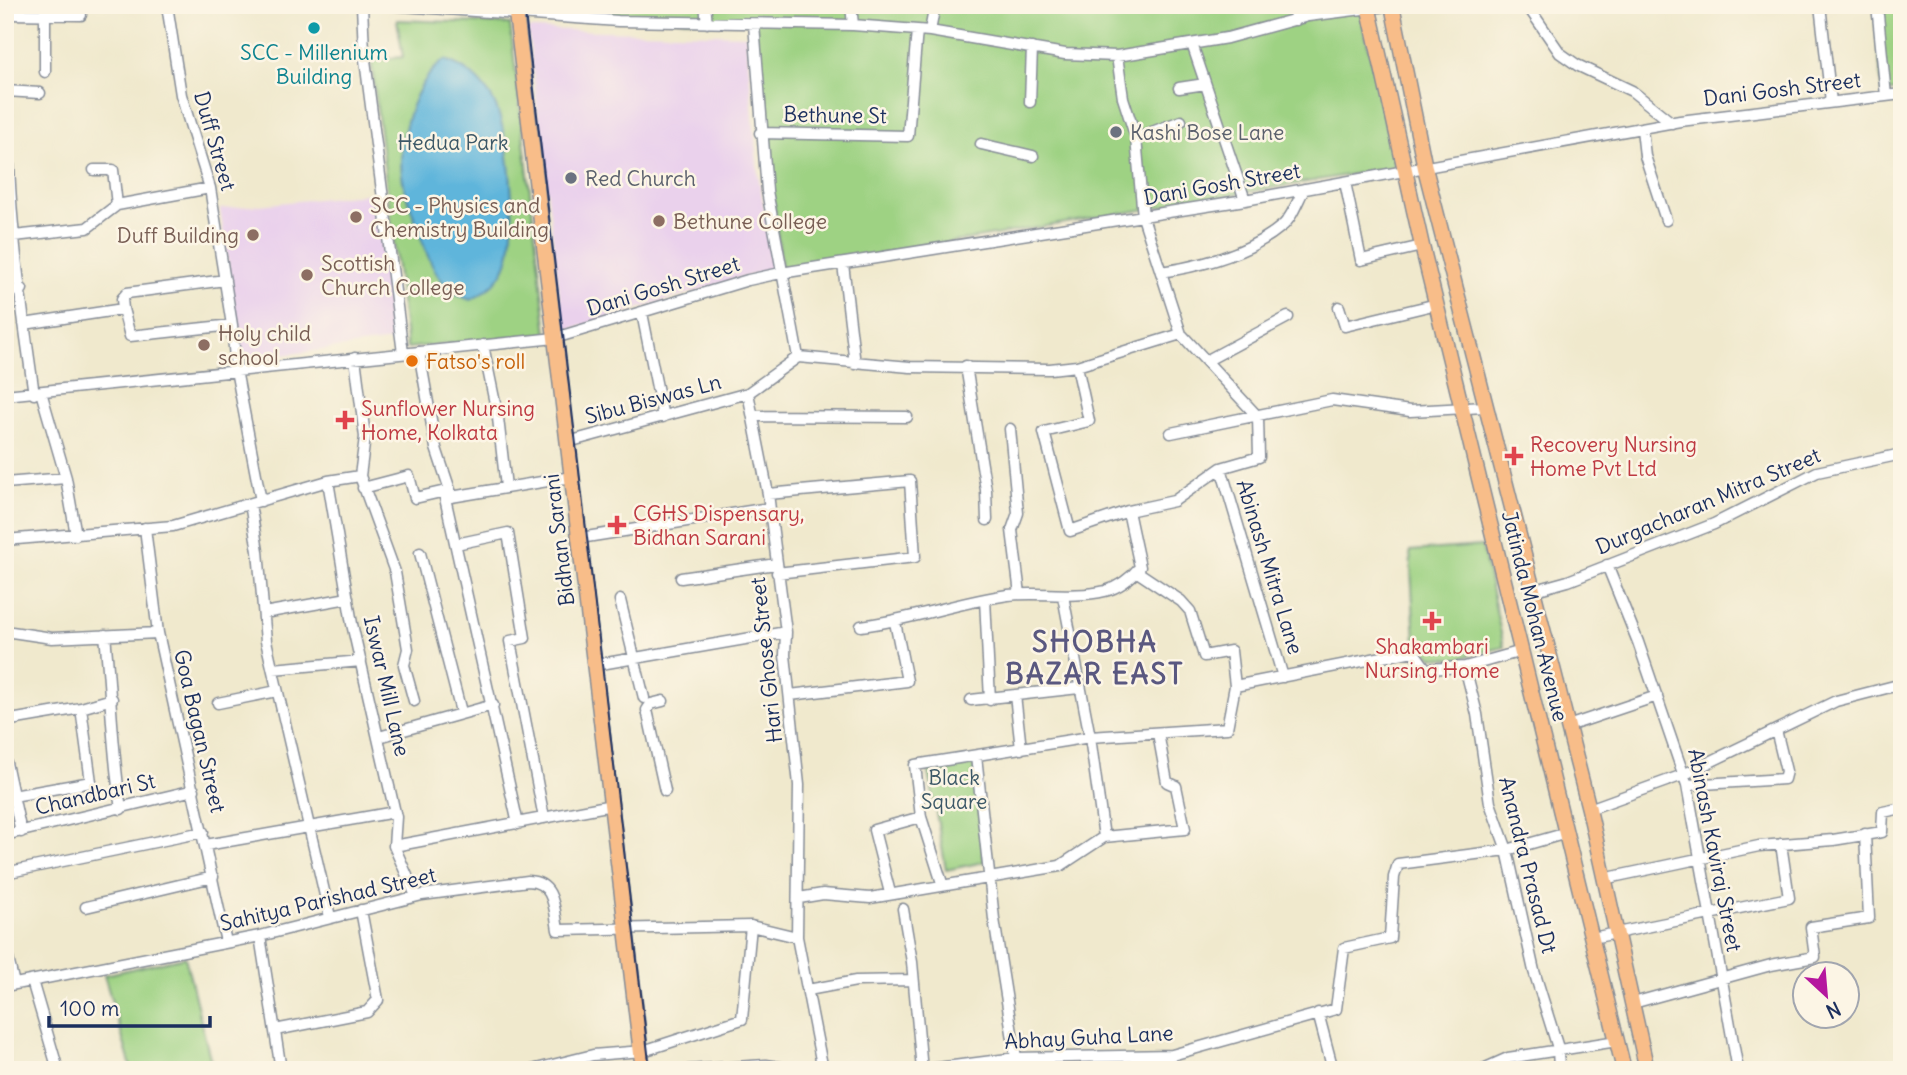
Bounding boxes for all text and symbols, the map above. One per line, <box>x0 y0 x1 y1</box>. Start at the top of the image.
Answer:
marker: SCC - Millenium Building <box>306 20 322 36</box>
place label: SCC - Millenium Building <box>240 39 388 90</box>
street label: Dani Gosh Street <box>1702 66 1862 112</box>
street label: Duff Street <box>188 88 242 194</box>
street label: Bethune St <box>783 101 887 129</box>
place label: Kashi Bose Lane <box>1130 119 1284 146</box>
marker: Kashi Bose Lane <box>1108 124 1124 140</box>
park label: Hedua Park <box>397 129 509 156</box>
street label: Dani Gosh Street <box>1142 157 1302 211</box>
place label: Red Church <box>585 165 696 192</box>
marker: Red Church <box>563 170 579 186</box>
place label: SCC - Physics and Chemistry Building <box>370 192 549 243</box>
place label: Bethune College <box>673 208 827 235</box>
marker: SCC - Physics and Chemistry Building <box>348 209 364 225</box>
marker: Bethune College <box>651 213 667 229</box>
place label: Duff Building <box>117 222 239 249</box>
marker: Duff Building <box>245 227 261 243</box>
place label: Scottish Church College <box>321 250 464 301</box>
street label: Dani Gosh Street <box>583 250 743 322</box>
marker: Scottish Church College <box>299 267 315 283</box>
place label: Holy child school <box>218 320 311 371</box>
marker: Holy child school <box>196 337 212 353</box>
place label: Fatso's roll <box>426 348 525 375</box>
marker: Fatso's roll <box>404 353 420 369</box>
street label: Sibu Biswas Ln <box>582 368 724 430</box>
place label: Sunflower Nursing Home, Kolkata <box>361 395 535 446</box>
marker: Sunflower Nursing Home, Kolkata <box>335 410 355 430</box>
place label: Recovery Nursing Home Pvt Ltd <box>1530 431 1697 482</box>
street label: Durgacharan Mitra Street <box>1592 441 1824 561</box>
marker: Recovery Nursing Home Pvt Ltd <box>1504 446 1524 466</box>
street label: Bidhan Sarani <box>538 472 580 608</box>
street label: Abinash Mitra Lane <box>1231 476 1309 658</box>
place label: CGHS Dispensary, Bidhan Sarani <box>633 500 804 551</box>
street label: Jatinda Mohan Avenue <box>1496 508 1574 724</box>
marker: CGHS Dispensary, Bidhan Sarani <box>607 515 627 535</box>
street label: Hari Ghose Street <box>744 576 788 744</box>
marker: Shakambari Nursing Home <box>1422 611 1442 631</box>
street label: Iswar Mill Lane <box>358 613 416 759</box>
district label: SHOBHA BAZAR EAST <box>1005 624 1185 692</box>
place label: Shakambari Nursing Home <box>1365 633 1499 684</box>
street label: Goa Bagan Street <box>168 647 232 815</box>
street label: Abinash Kaviraj Street <box>1682 746 1748 954</box>
park label: Black Square <box>921 764 987 815</box>
street label: Chandbari St <box>32 767 158 821</box>
street label: Anandra Prasad Dt <box>1493 774 1563 956</box>
street label: Sahitya Parishad Street <box>217 861 439 937</box>
north arrow <box>1792 960 1862 1030</box>
scale bar <box>49 984 210 1028</box>
text: 100 m <box>60 995 119 1022</box>
text: N <box>1822 997 1845 1024</box>
street label: Abhay Guha Lane <box>1004 1019 1174 1055</box>

